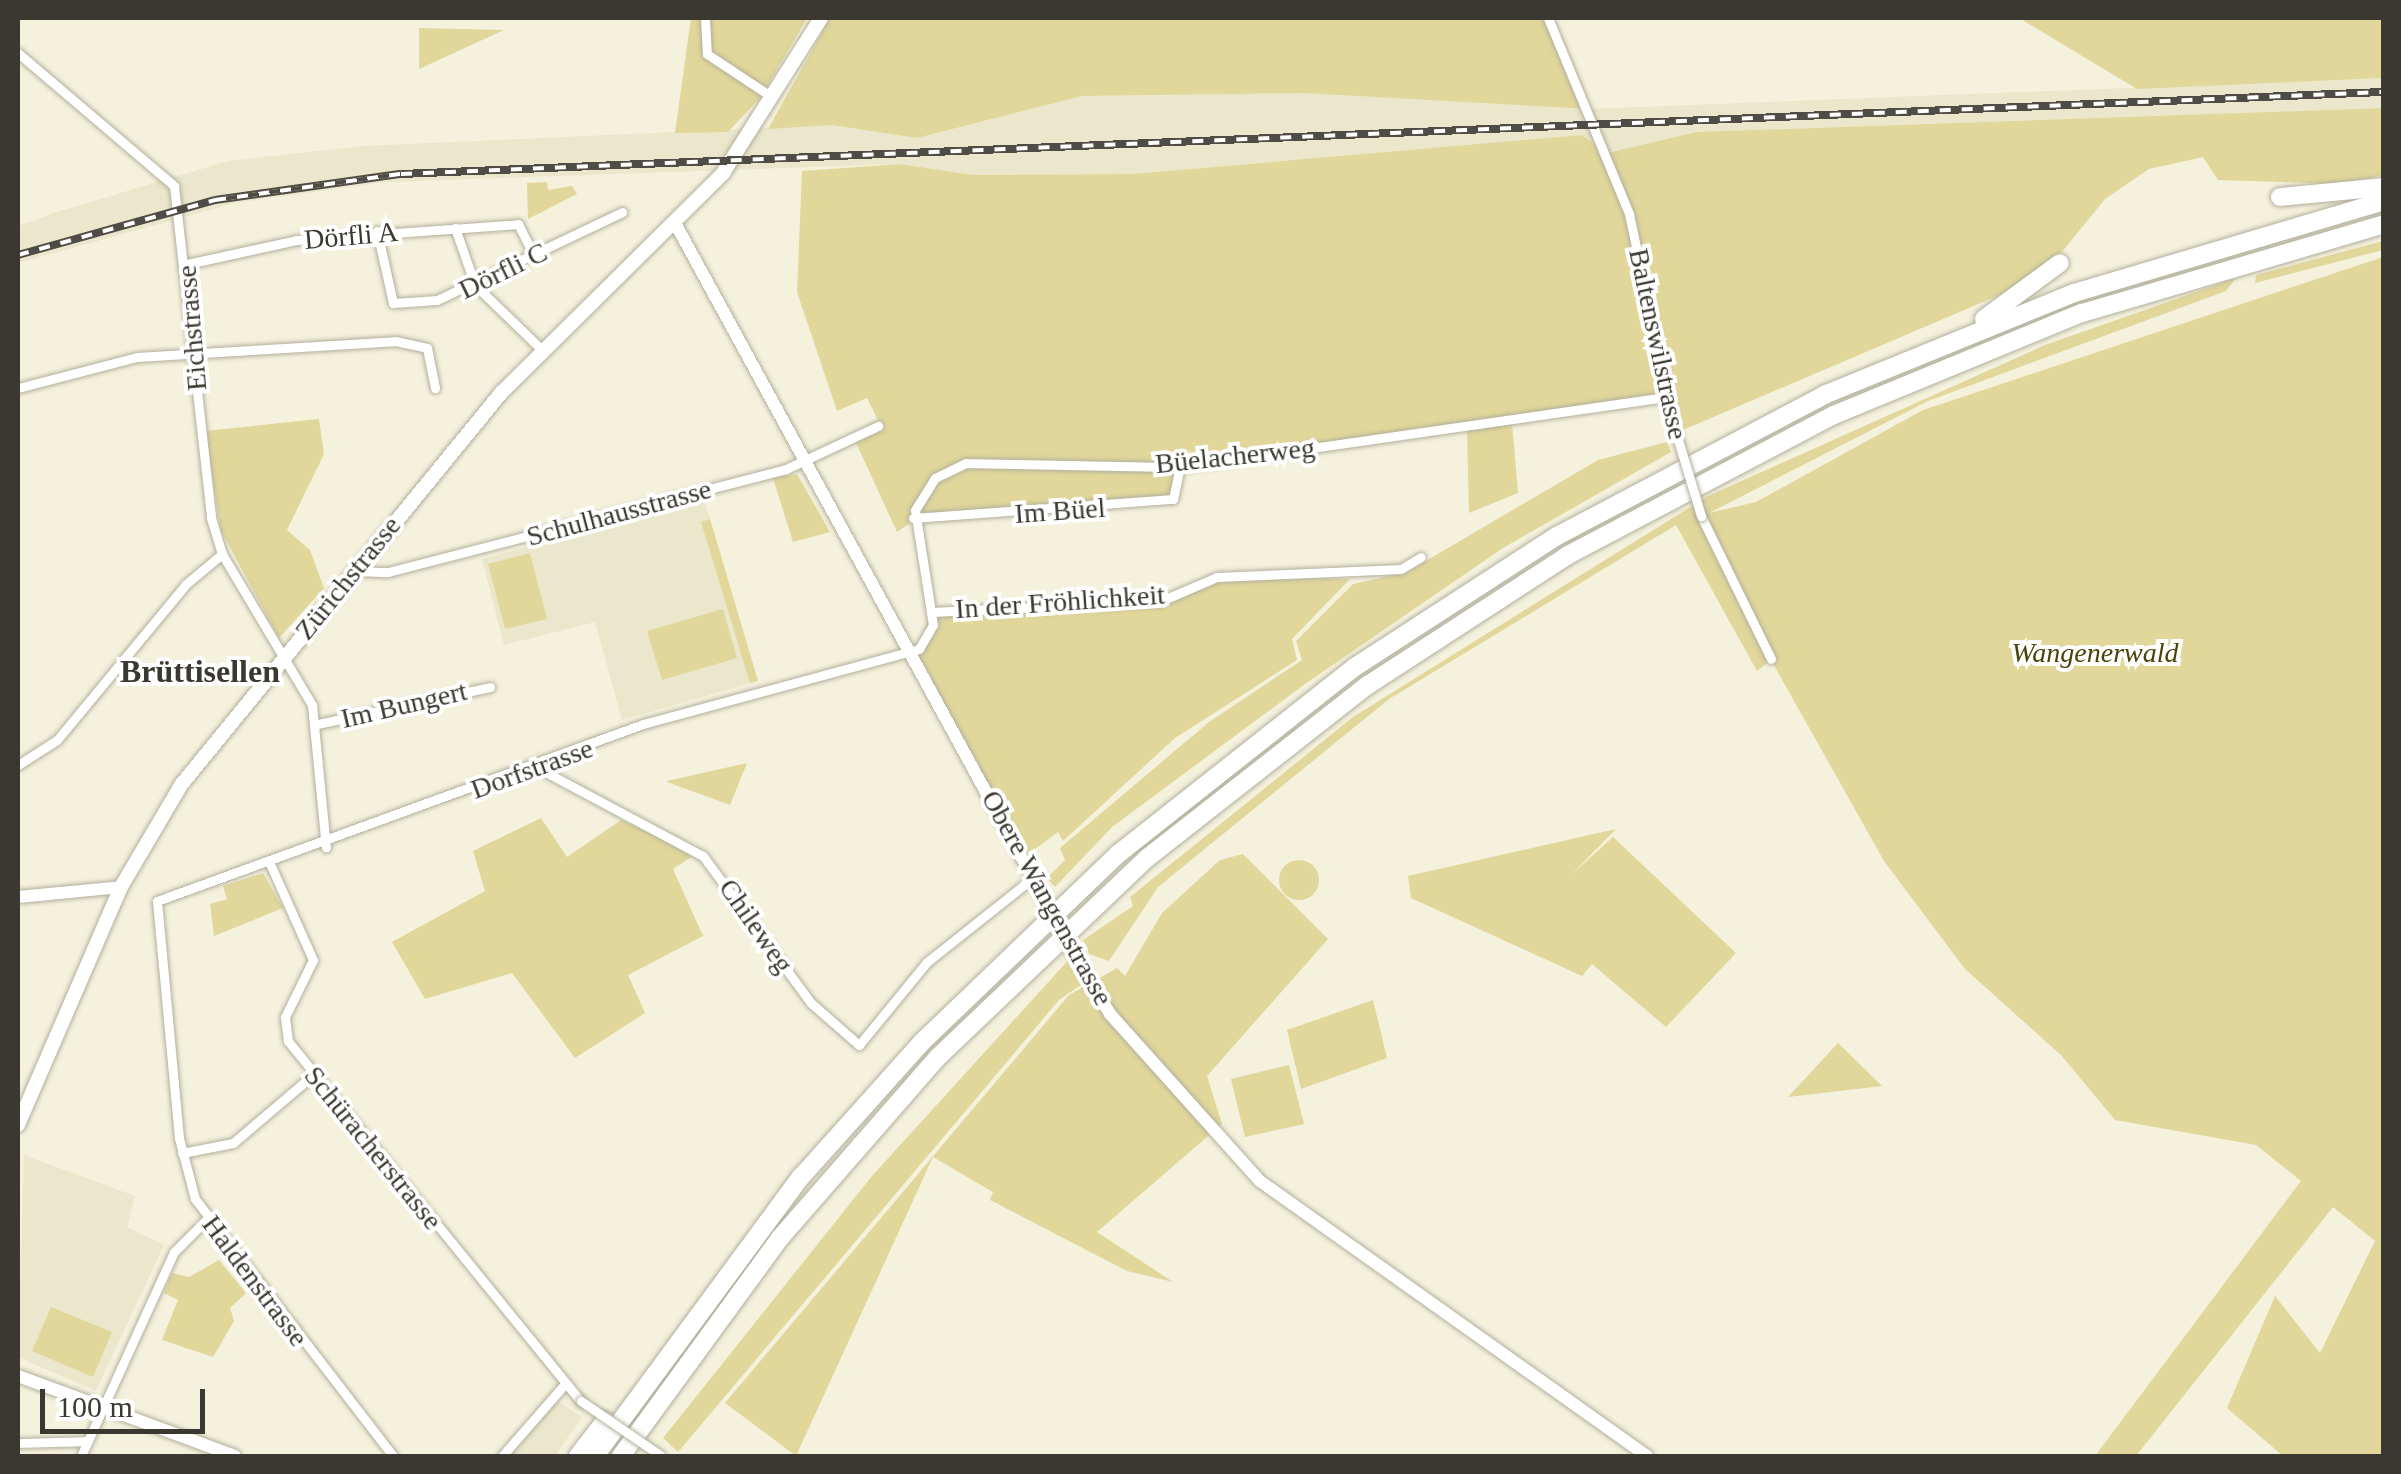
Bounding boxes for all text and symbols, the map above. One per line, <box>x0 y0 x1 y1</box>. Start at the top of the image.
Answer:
street label: Dörfli A <box>302 215 400 257</box>
street label: Dörfli C <box>453 235 553 307</box>
street label: Baltenswilstrasse <box>1621 245 1695 443</box>
street label: Eichstrasse <box>170 264 214 392</box>
street label: Büelacherweg <box>1154 431 1316 481</box>
street label: Schulhausstrasse <box>523 472 715 554</box>
street label: Im Büel <box>1013 491 1107 531</box>
street label: Zürichstrasse <box>288 509 408 647</box>
street label: In der Fröhlichkeit <box>954 578 1166 626</box>
park label: Wangenerwald <box>2012 636 2178 670</box>
district label: Brüttisellen <box>120 652 280 690</box>
street label: Im Bungert <box>338 674 470 736</box>
street label: Dorfstrasse <box>466 731 598 807</box>
street label: Obere Wangenstrasse <box>974 784 1120 1012</box>
street label: Chileweg <box>711 872 801 980</box>
street label: Schüracherstrasse <box>297 1059 449 1237</box>
street label: Haldenstrasse <box>195 1209 315 1353</box>
scale bar <box>45 1369 210 1431</box>
text: 100 m <box>57 1390 133 1423</box>

